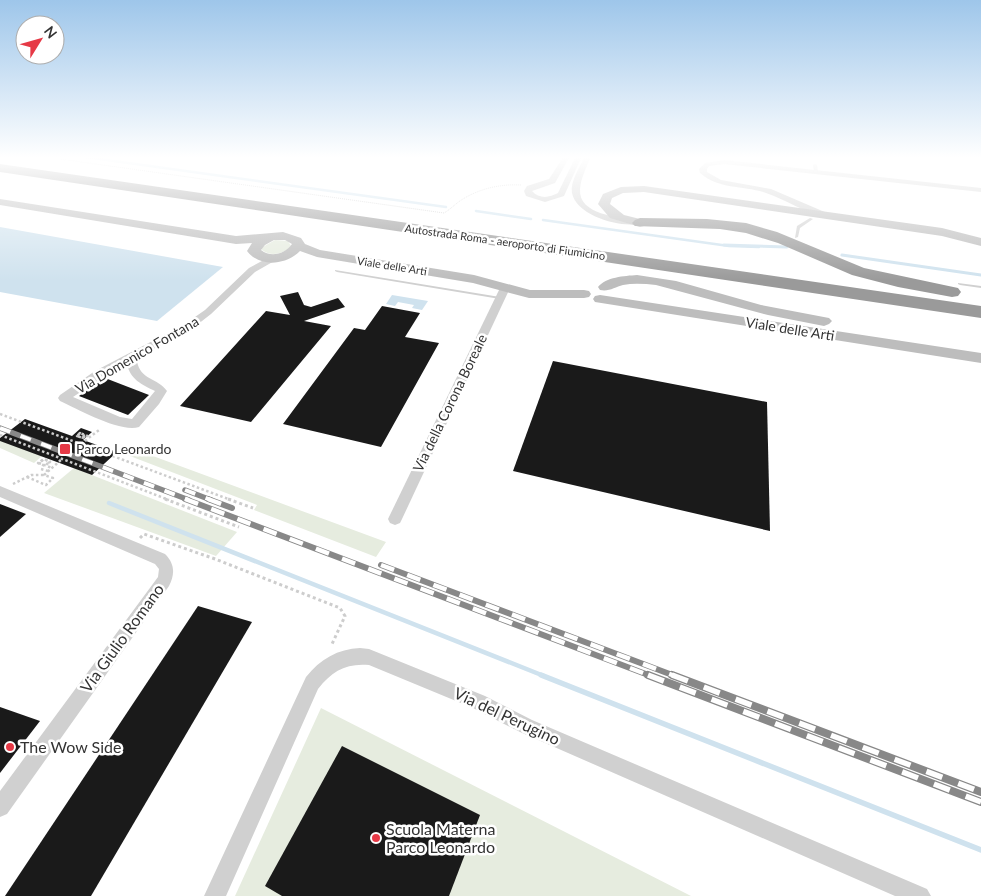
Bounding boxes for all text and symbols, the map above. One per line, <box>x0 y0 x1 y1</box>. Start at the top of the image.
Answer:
north arrow <box>15 15 65 65</box>
text: N <box>41 22 61 41</box>
street label: Autostrada Roma - aeroporto di Fiumicino <box>404 221 606 262</box>
street label: Viale delle Arti <box>356 254 428 277</box>
street label: Via Domenico Fontana <box>72 312 202 397</box>
street label: Viale delle Arti <box>745 313 836 344</box>
street label: Via della Corona Boreale <box>409 331 490 474</box>
place label: Parco Leonardo <box>76 440 171 457</box>
marker: Parco Leonardo <box>58 442 72 456</box>
street label: Via Giulio Romano <box>76 580 167 696</box>
street label: Via del Perugino <box>451 683 563 748</box>
place label: The Wow Side <box>20 737 121 756</box>
marker: The Wow Side <box>4 741 16 753</box>
place label: Scuola Materna Parco Leonardo <box>386 819 495 856</box>
marker: Scuola Materna Parco Leonardo <box>370 832 382 844</box>

